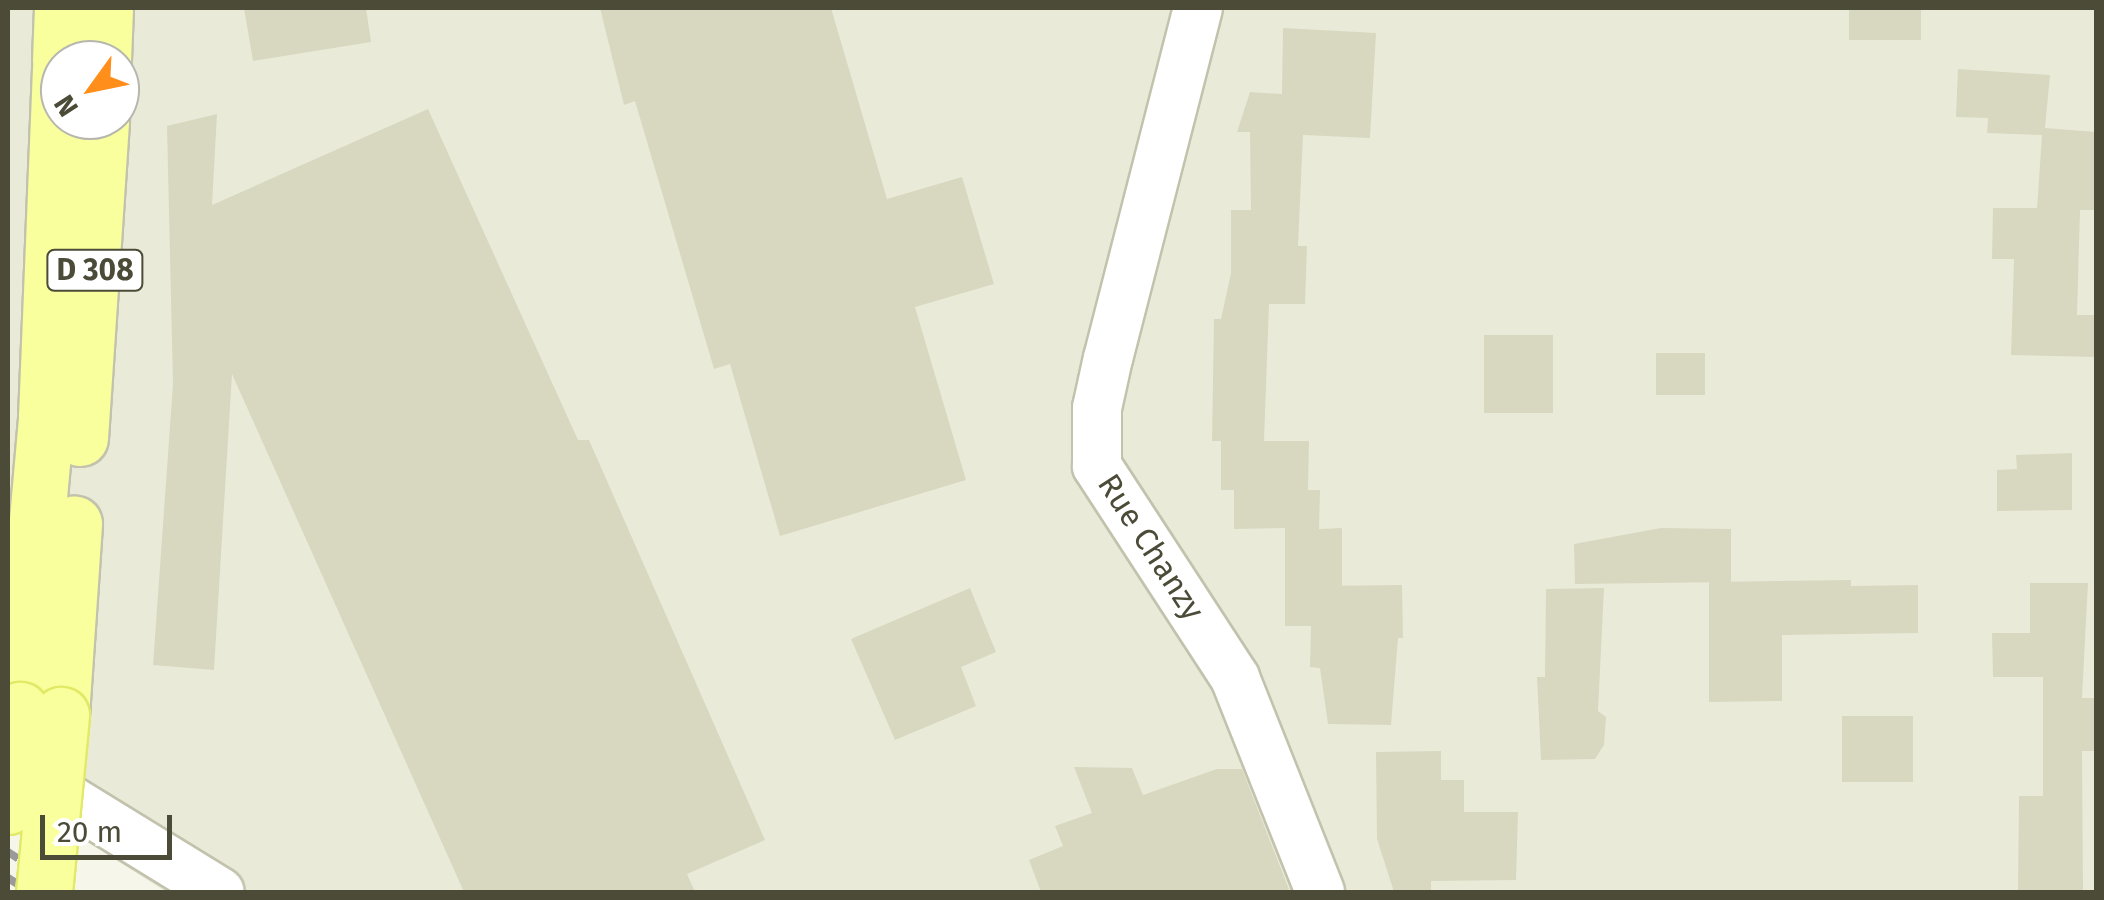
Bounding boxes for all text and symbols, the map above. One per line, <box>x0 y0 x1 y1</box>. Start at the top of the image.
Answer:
north arrow <box>40 40 140 140</box>
text: N <box>47 89 85 122</box>
road number: D 308 <box>45 245 145 295</box>
street label: Rue Chanzy <box>1090 467 1212 627</box>
scale bar <box>45 795 178 857</box>
text: 20 m <box>57 814 122 850</box>

